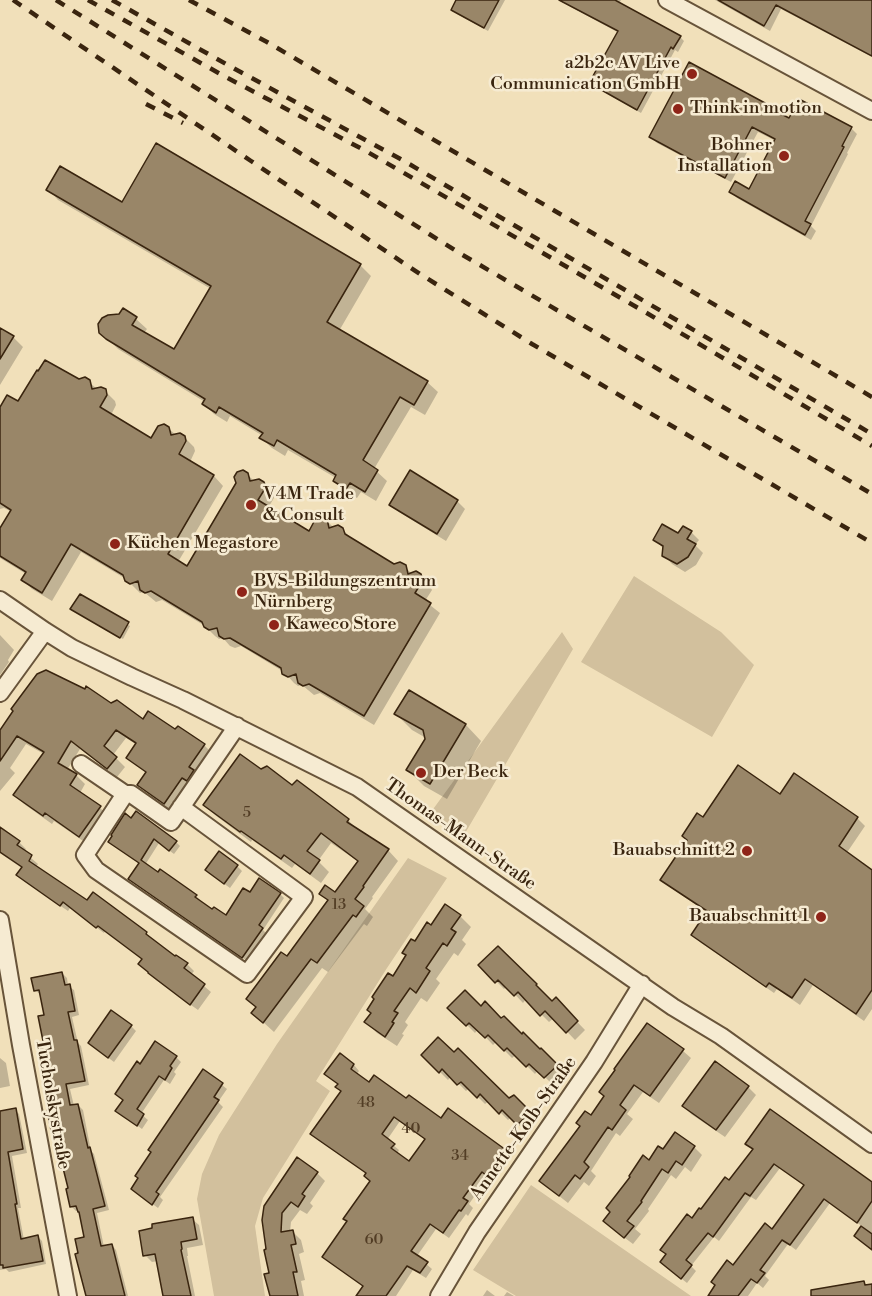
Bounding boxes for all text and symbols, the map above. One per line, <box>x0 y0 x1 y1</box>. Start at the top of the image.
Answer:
place label: a2b2c AV Live Communication GmbH <box>490 53 680 96</box>
marker: a2b2c AV Live Communication GmbH <box>685 67 699 81</box>
place label: Think in motion <box>690 98 822 120</box>
marker: Think in motion <box>671 102 685 116</box>
place label: Bohner Installation <box>678 135 772 178</box>
marker: Bohner Installation <box>777 149 791 163</box>
place label: V4M Trade & Consult <box>263 484 354 526</box>
marker: V4M Trade & Consult <box>244 498 258 512</box>
place label: Küchen Megastore <box>127 533 278 555</box>
marker: Küchen Megastore <box>108 537 122 551</box>
place label: BVS-Bildungszentrum Nürnberg <box>254 571 436 614</box>
marker: BVS-Bildungszentrum Nürnberg <box>235 585 249 599</box>
place label: Kaweco Store <box>286 614 396 636</box>
marker: Kaweco Store <box>267 618 281 632</box>
place label: Der Beck <box>433 762 508 784</box>
marker: Der Beck <box>414 766 428 780</box>
street label: Thomas-Mann-Straße <box>380 775 540 895</box>
house number: 5 <box>243 804 251 822</box>
place label: Bauabschnitt 2 <box>613 840 735 862</box>
marker: Bauabschnitt 2 <box>740 844 754 858</box>
house number: 13 <box>332 896 346 914</box>
place label: Bauabschnitt 1 <box>689 906 809 928</box>
marker: Bauabschnitt 1 <box>814 910 828 924</box>
street label: Tucholskystraße <box>30 1037 74 1171</box>
street label: Annette-Kolb-Straße <box>466 1053 582 1205</box>
house number: 48 <box>357 1094 375 1112</box>
house number: 40 <box>402 1120 420 1138</box>
house number: 34 <box>451 1147 469 1165</box>
house number: 60 <box>364 1231 384 1249</box>

